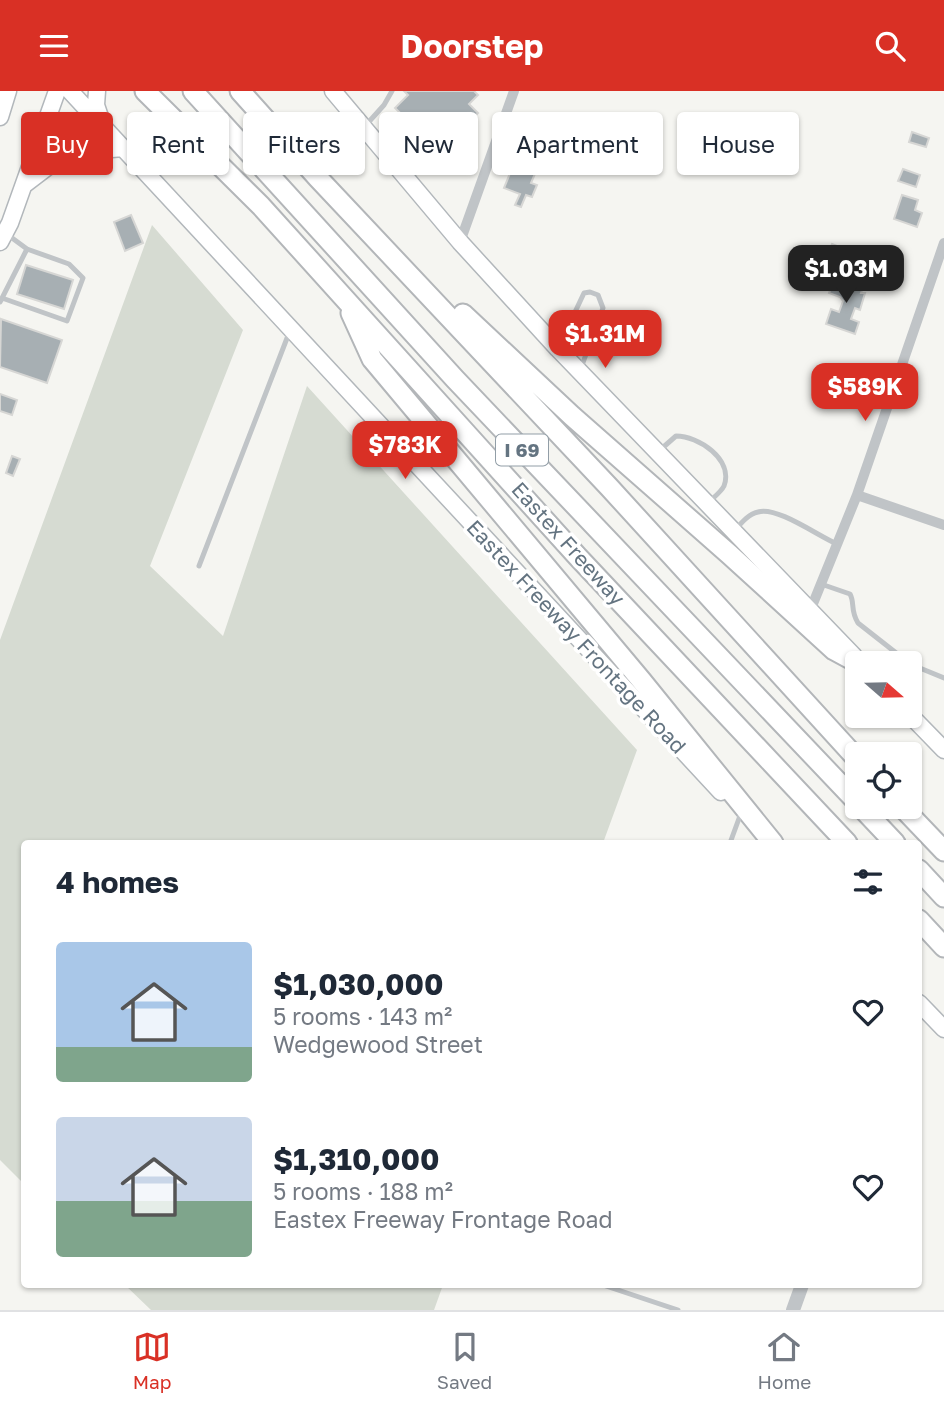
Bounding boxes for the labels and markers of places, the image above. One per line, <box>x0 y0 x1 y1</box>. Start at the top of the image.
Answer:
pin: $1.03M <box>789 245 903 305</box>
pin: $1.31M <box>548 310 662 370</box>
pin: $589K <box>816 363 914 423</box>
pin: $783K <box>356 421 454 481</box>

